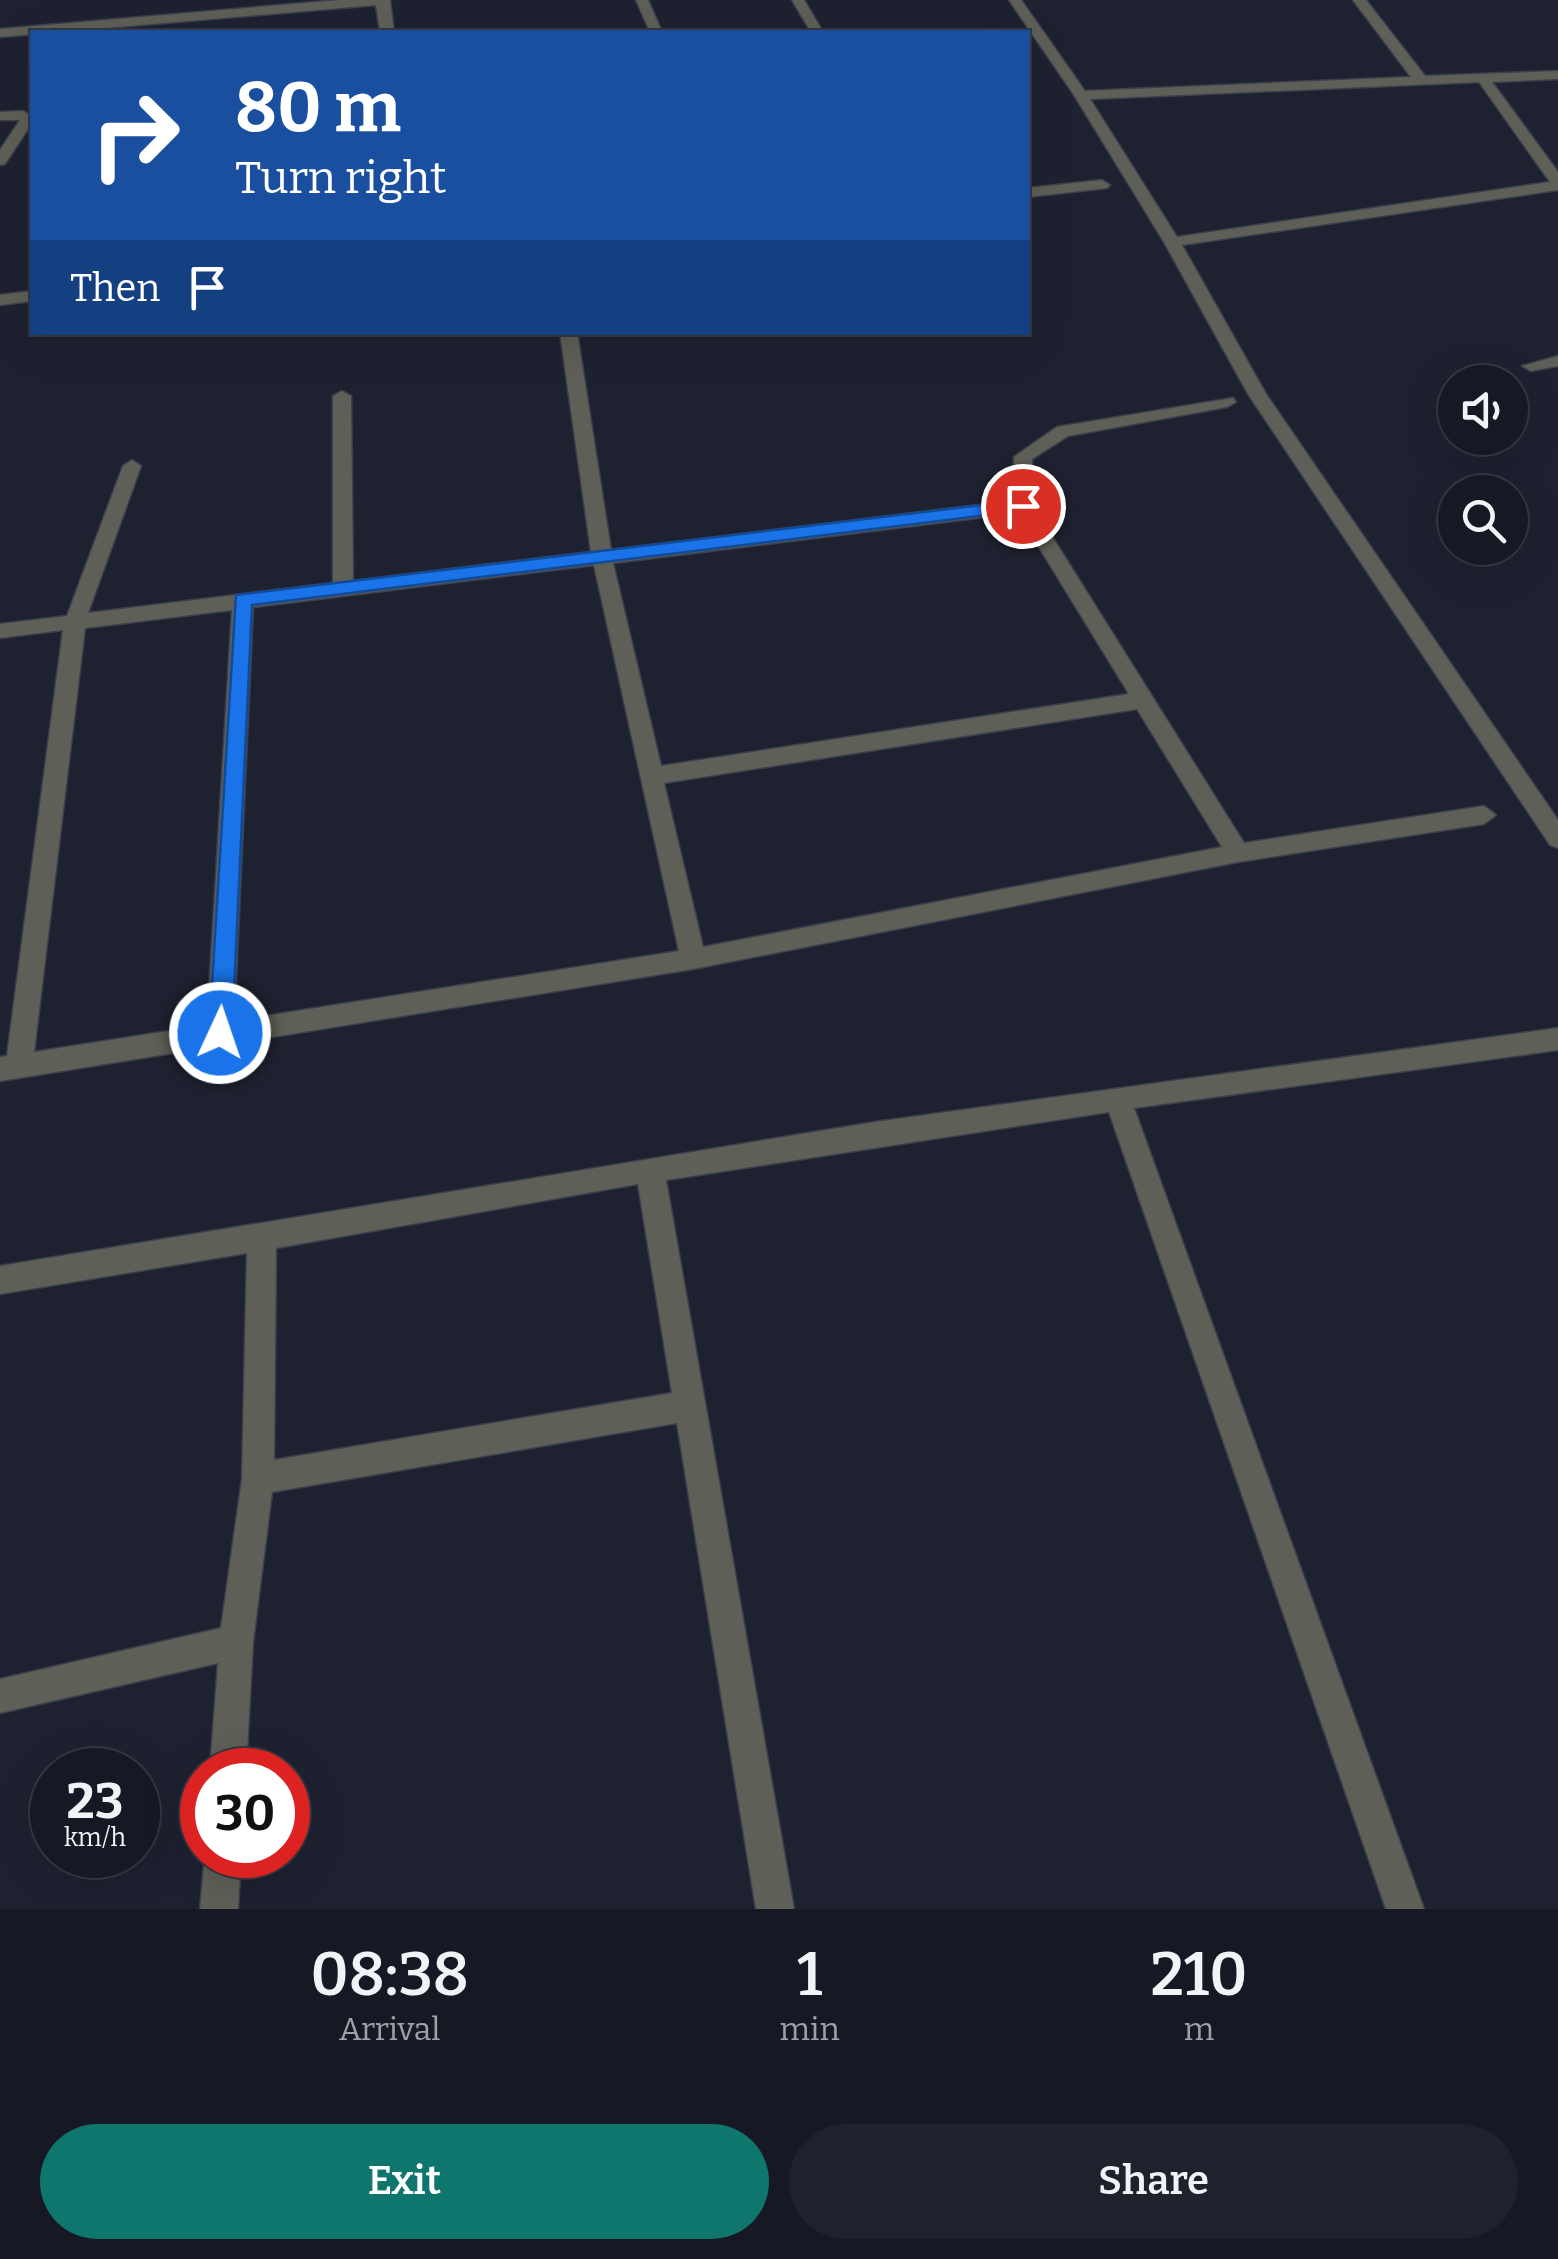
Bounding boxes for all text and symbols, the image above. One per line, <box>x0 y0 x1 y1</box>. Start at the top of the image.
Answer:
text: 80 m <box>235 66 401 150</box>
icon: right <box>70 70 200 200</box>
text: Turn right <box>235 151 447 205</box>
icon: arrive <box>180 260 235 315</box>
text: Then <box>70 265 160 311</box>
map controls <box>1438 365 1528 565</box>
button: sound <box>1438 365 1528 455</box>
pin <box>981 464 1066 549</box>
button: search <box>1438 475 1528 565</box>
icon: arrive <box>996 479 1051 534</box>
position arrow <box>168 981 272 1085</box>
speed limit sign: 30 <box>180 1748 310 1878</box>
text: 23 <box>67 1771 123 1831</box>
text: km/h <box>64 1823 126 1853</box>
text: 08:38 <box>311 1939 469 2011</box>
text: 1 <box>797 1939 822 2011</box>
text: 210 <box>1150 1939 1247 2011</box>
text: Arrival <box>339 2010 440 2048</box>
text: min <box>780 2010 840 2048</box>
text: m <box>1184 2010 1214 2048</box>
button: Exit <box>40 2124 769 2239</box>
button: Share <box>789 2124 1518 2239</box>

